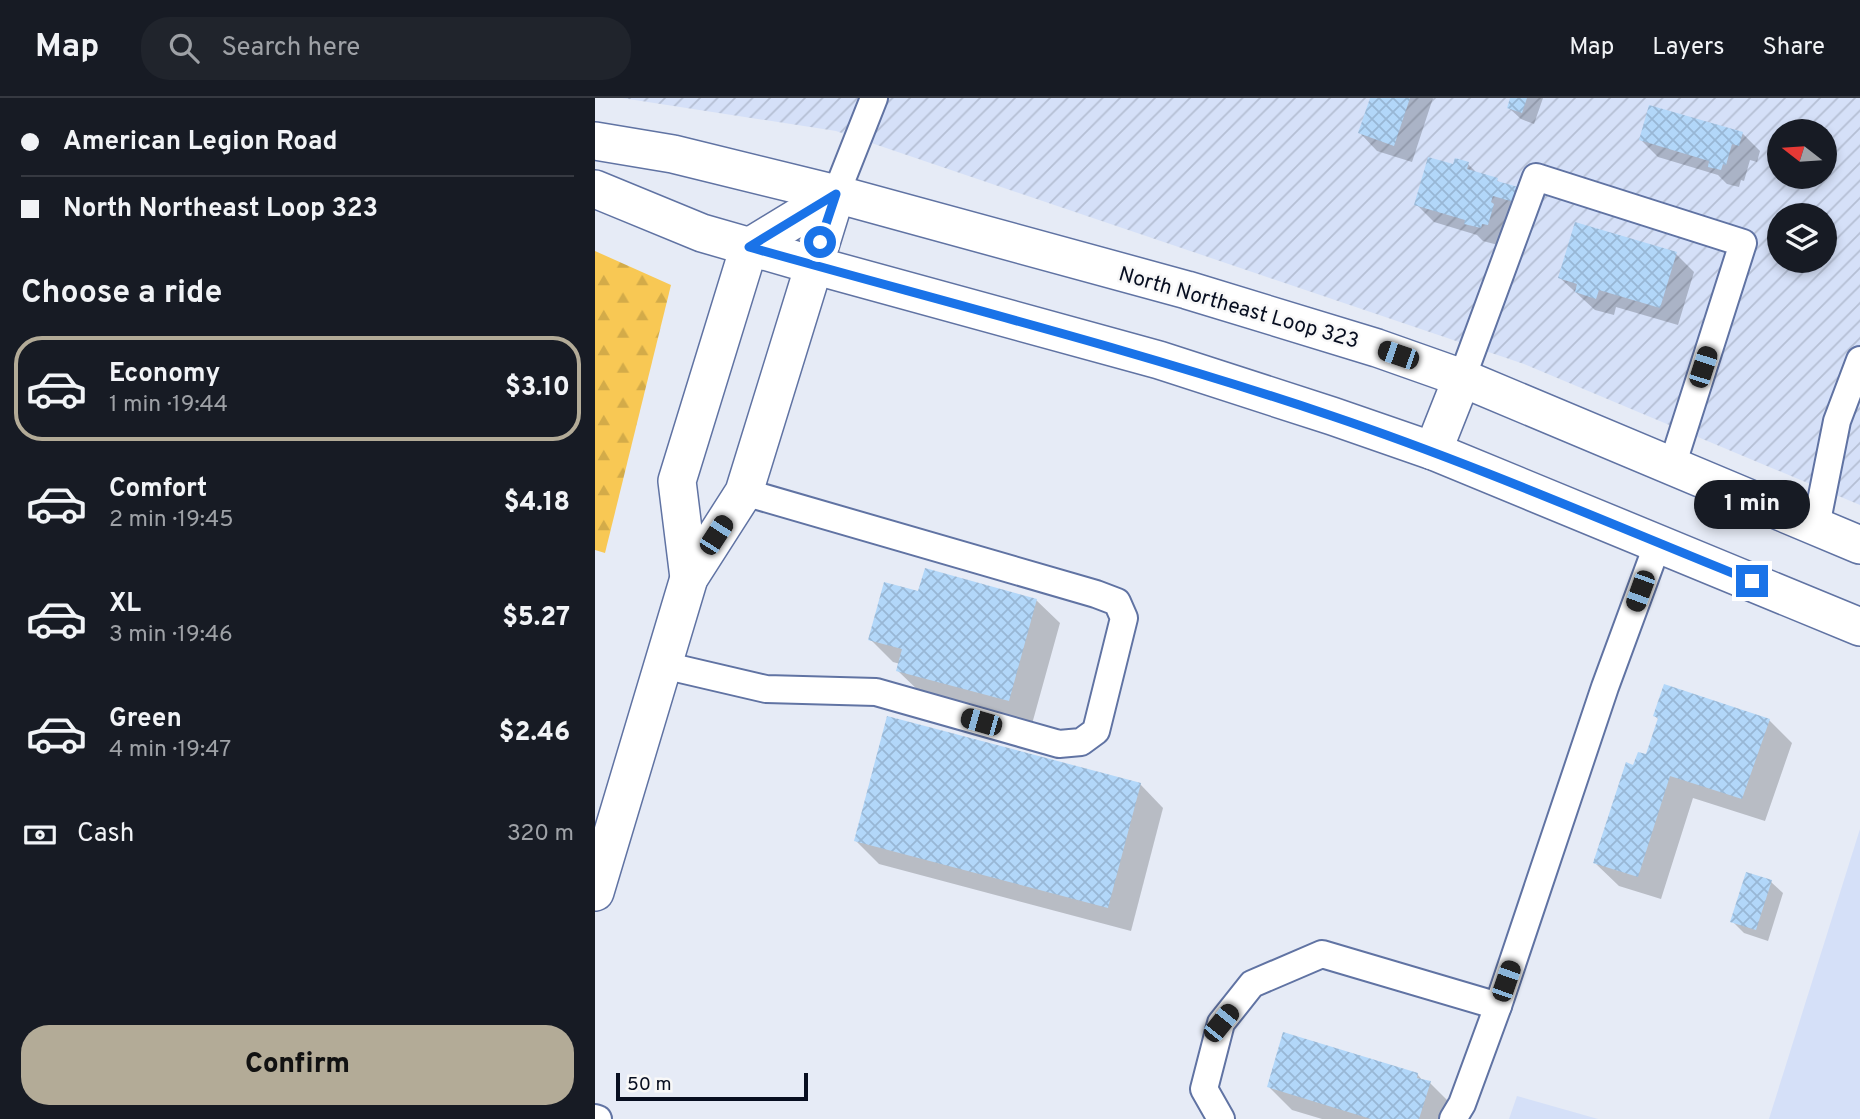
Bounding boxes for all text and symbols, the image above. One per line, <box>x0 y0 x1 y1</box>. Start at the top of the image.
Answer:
search box <box>141 17 631 80</box>
text: Map <box>35 27 99 69</box>
icon: search <box>165 29 203 67</box>
text: Search here <box>221 32 360 65</box>
text: Map <box>1569 33 1614 63</box>
text: Layers <box>1652 33 1724 63</box>
text: Share <box>1762 33 1825 63</box>
north arrow <box>1767 119 1837 189</box>
map controls <box>1767 119 1837 273</box>
text: American Legion Road <box>63 126 338 159</box>
text: North Northeast Loop 323 <box>63 193 378 226</box>
button: layers <box>1767 203 1837 273</box>
route start <box>804 226 836 258</box>
street label: North Northeast Loop 323 <box>1115 261 1362 356</box>
text: Choose a ride <box>21 274 222 314</box>
car <box>1375 338 1422 372</box>
car <box>1687 344 1720 390</box>
icon: car <box>25 357 88 420</box>
text: Economy <box>109 358 220 391</box>
text: $3.10 <box>505 372 570 405</box>
text: 1 min · 19:44 <box>109 391 228 420</box>
icon: car <box>25 472 88 535</box>
text: Comfort <box>109 473 207 506</box>
callout: 1 min <box>1694 480 1810 528</box>
text: $4.18 <box>504 487 570 520</box>
text: 1 min <box>1724 490 1780 519</box>
text: 2 min · 19:45 <box>109 506 234 535</box>
car <box>696 512 737 558</box>
route end <box>1736 565 1768 597</box>
car <box>1623 568 1658 614</box>
icon: car <box>25 587 88 650</box>
text: XL <box>109 588 141 621</box>
text: $5.27 <box>502 602 570 635</box>
text: 3 min · 19:46 <box>109 621 233 650</box>
icon: car <box>25 702 88 765</box>
text: Green <box>109 703 182 736</box>
car <box>958 706 1005 738</box>
text: $2.46 <box>499 717 570 750</box>
text: 4 min · 19:47 <box>109 736 231 765</box>
icon: cash <box>21 816 59 854</box>
text: Cash <box>77 818 134 851</box>
text: 320 m <box>507 820 574 849</box>
car <box>1490 958 1523 1004</box>
car <box>1200 1000 1243 1046</box>
button: Confirm <box>21 1025 574 1105</box>
scale bar <box>616 1070 809 1102</box>
text: 50 m <box>627 1073 672 1097</box>

